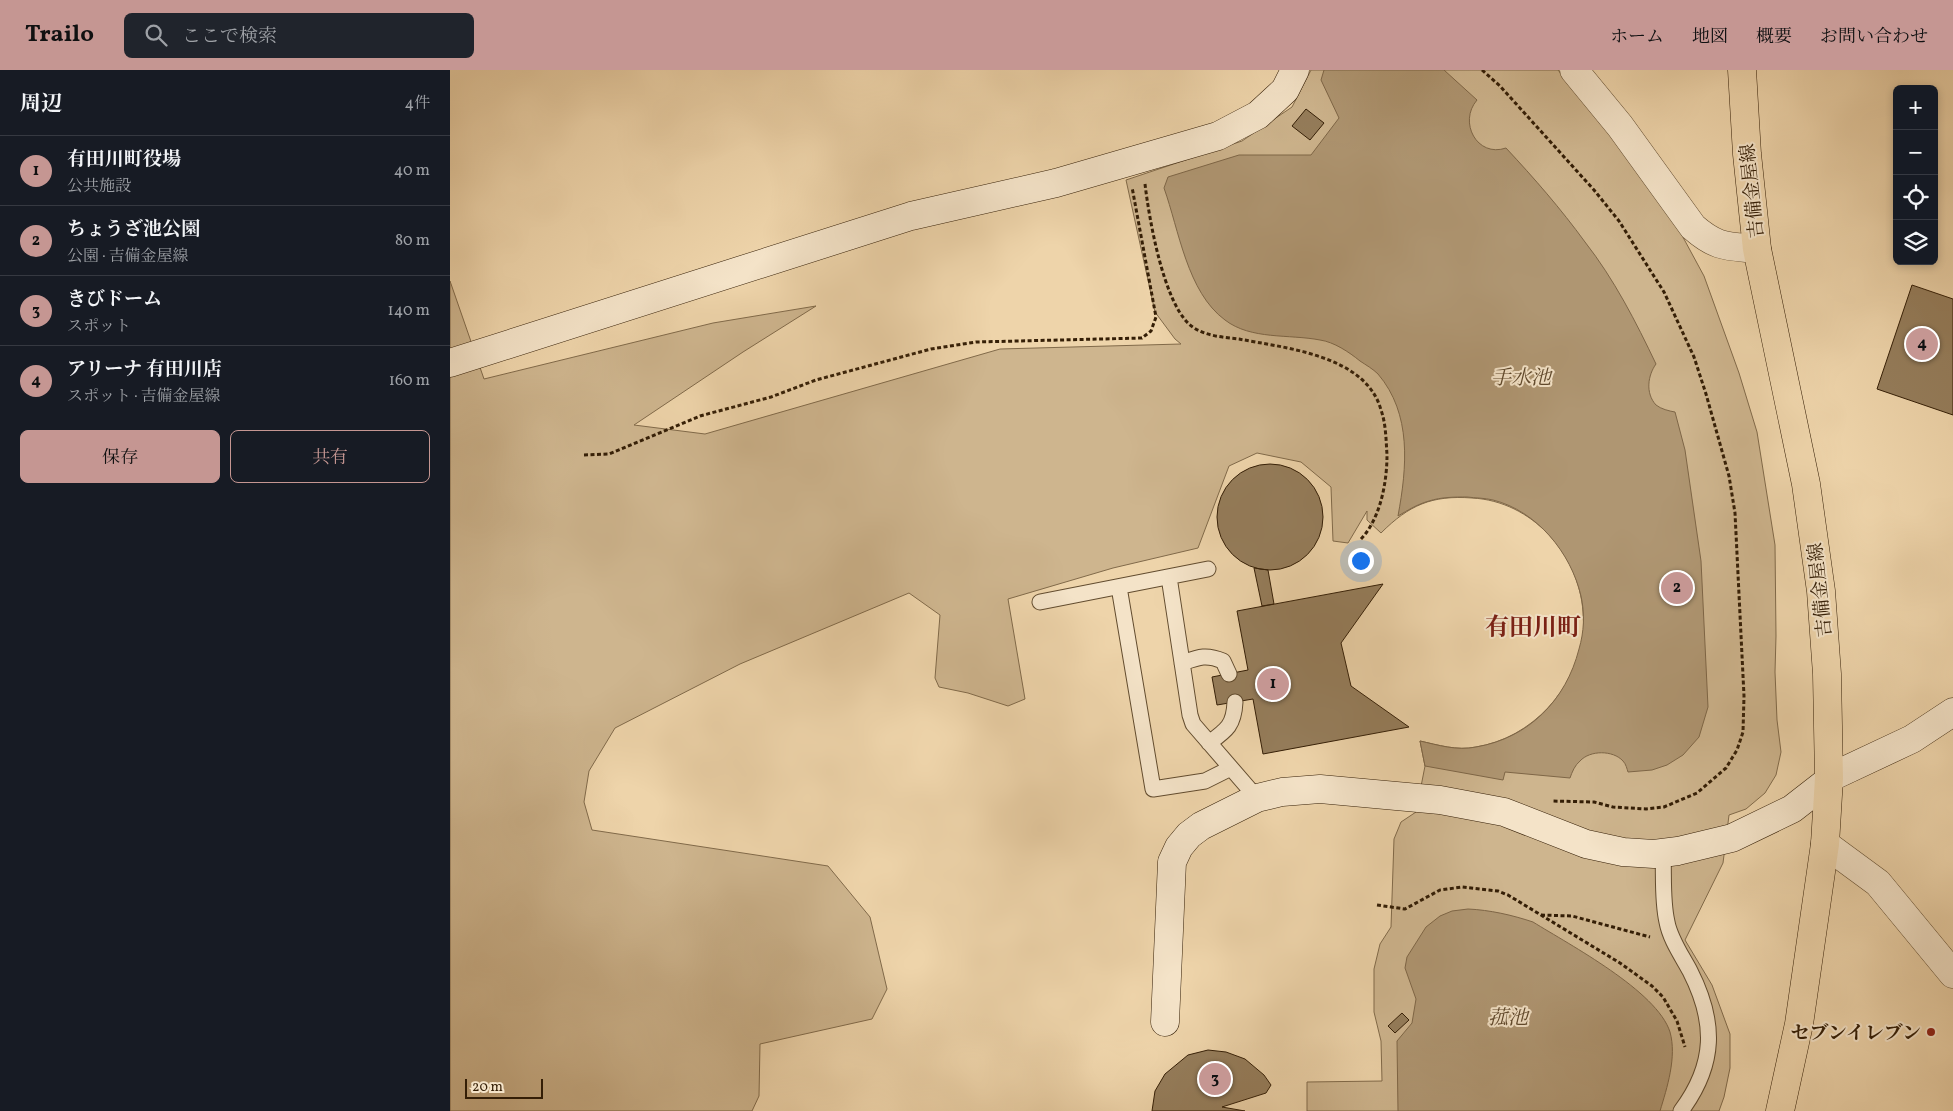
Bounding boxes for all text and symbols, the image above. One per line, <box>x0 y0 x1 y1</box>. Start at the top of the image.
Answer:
search box <box>124 13 474 58</box>
text: Trailo <box>25 18 94 52</box>
icon: search <box>142 21 170 49</box>
text: ここで検索 <box>182 24 277 50</box>
text: ホーム <box>1610 25 1664 50</box>
text: 地図 <box>1692 25 1728 50</box>
text: 概要 <box>1756 25 1792 50</box>
text: お問い合わせ <box>1820 25 1928 50</box>
map controls <box>1893 85 1938 265</box>
button: + <box>1893 85 1938 130</box>
text: 周辺 <box>20 90 62 119</box>
text: 4件 <box>404 93 430 115</box>
button: − <box>1893 130 1938 175</box>
street label: 吉備金屋線 <box>1735 142 1771 239</box>
text: 有田川町役場 <box>67 147 181 173</box>
text: 1 <box>33 160 39 182</box>
text: 40 m <box>394 160 430 182</box>
button: locate <box>1893 175 1938 220</box>
text: 公共施設 <box>67 176 131 198</box>
text: ちょうざ池公園 <box>67 217 200 243</box>
button: layers <box>1893 220 1938 265</box>
text: 2 <box>32 230 40 252</box>
text: 80 m <box>395 230 430 252</box>
text: 公園 · 吉備金屋線 <box>67 246 189 268</box>
text: きびドーム <box>67 287 162 313</box>
text: 3 <box>32 300 40 322</box>
text: 140 m <box>388 300 430 322</box>
text: スポット <box>67 316 131 338</box>
pin: 4 <box>1906 325 1938 363</box>
text: アリーナ 有田川店 <box>67 357 222 383</box>
water label: 手水池 <box>1491 365 1553 393</box>
text: 4 <box>31 370 41 392</box>
text: 160 m <box>389 370 430 392</box>
text: スポット · 吉備金屋線 <box>67 386 221 408</box>
button: 保存 <box>20 430 220 483</box>
button: 共有 <box>230 430 430 483</box>
street label: 吉備金屋線 <box>1803 541 1839 638</box>
your location <box>1348 548 1374 574</box>
pin: 2 <box>1661 569 1693 607</box>
district label: 有田川町 <box>1485 612 1581 646</box>
pin: 1 <box>1257 665 1289 703</box>
water label: 菰池 <box>1488 1005 1530 1033</box>
place label: セブンイレブン <box>1790 1021 1921 1047</box>
marker: セブンイレブン <box>1925 1026 1937 1038</box>
pin: 3 <box>1199 1060 1231 1098</box>
scale bar <box>465 1076 542 1099</box>
text: 20 m <box>472 1078 503 1097</box>

